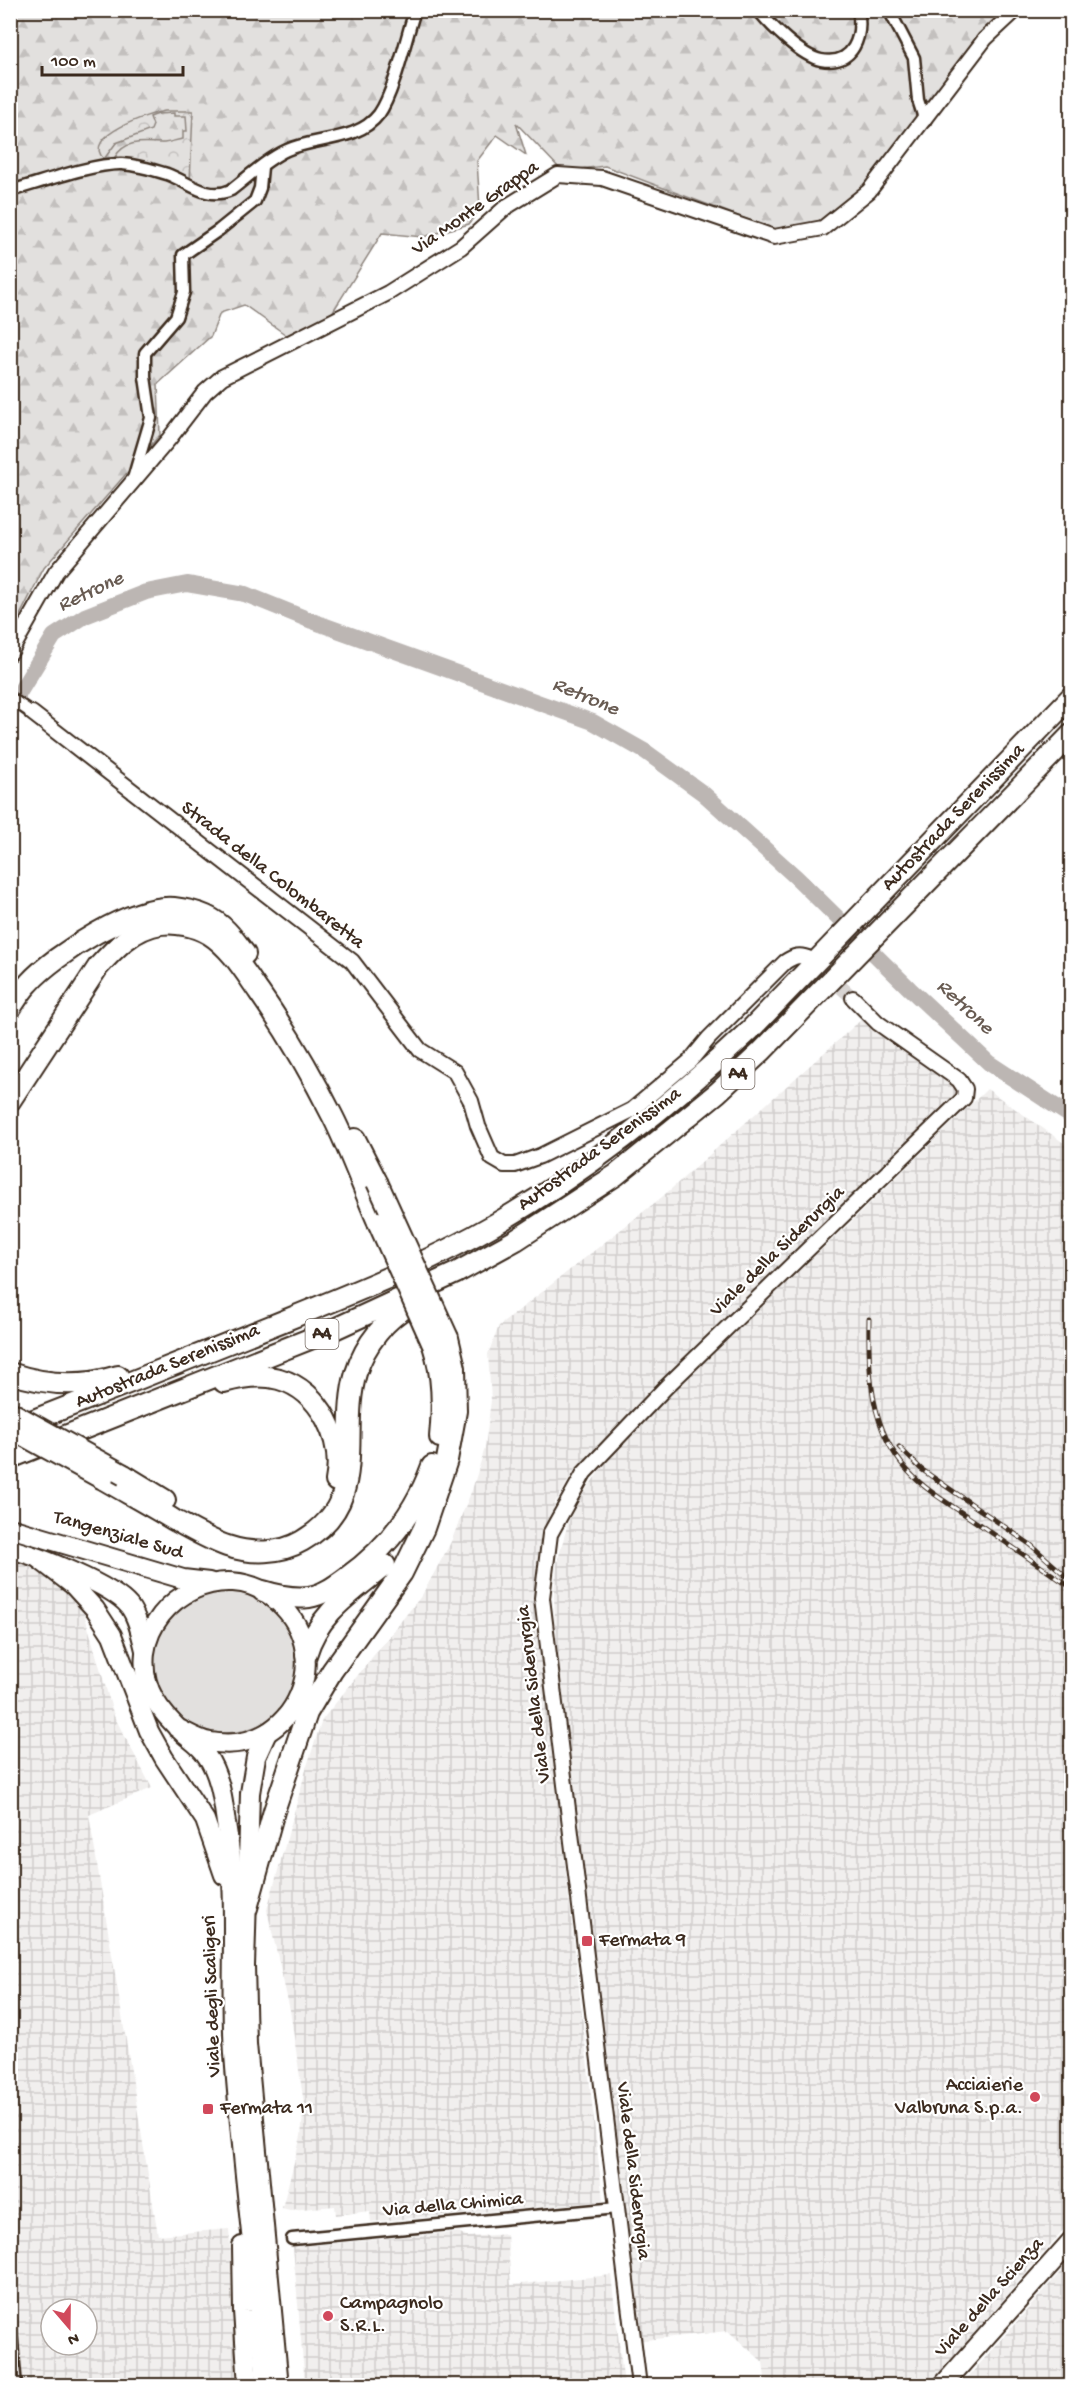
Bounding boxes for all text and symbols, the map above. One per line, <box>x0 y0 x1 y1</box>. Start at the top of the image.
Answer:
scale bar <box>42 39 183 77</box>
text: 100 m <box>50 52 96 73</box>
street label: Via Monte Grappa <box>407 156 545 262</box>
water label: Retrone <box>54 566 129 619</box>
water label: Retrone <box>548 673 623 724</box>
street label: Autostrada Serenissima <box>878 739 1031 897</box>
street label: Strada della Colombaretta <box>176 797 369 955</box>
water label: Retrone <box>930 975 999 1042</box>
road number: A4 <box>722 1059 754 1089</box>
street label: Autostrada Serenissima <box>514 1083 687 1217</box>
street label: Viale della Siderurgia <box>705 1181 851 1323</box>
street label: Autostrada Serenissima <box>73 1319 264 1414</box>
road number: A4 <box>306 1319 338 1349</box>
street label: Tangenziale Sud <box>50 1506 188 1566</box>
street label: Viale della Siderurgia <box>513 1603 557 1785</box>
street label: Viale degli Scaligeri <box>199 1915 227 2078</box>
place label: Fermata 9 <box>598 1930 686 1953</box>
marker: Fermata 9 <box>580 1934 594 1948</box>
place label: Acciaierie Valbruna S.p.a. <box>894 2075 1024 2121</box>
street label: Viale della Siderurgia <box>610 2080 654 2262</box>
marker: Acciaierie Valbruna S.p.a. <box>1028 2090 1042 2104</box>
place label: Fermata 11 <box>219 2098 313 2121</box>
marker: Fermata 11 <box>201 2102 215 2116</box>
street label: Via della Chimica <box>381 2188 525 2224</box>
street label: Viale della Scienza <box>930 2233 1050 2363</box>
place label: Campagnolo S.R.L. <box>340 2293 443 2339</box>
north arrow <box>39 2297 99 2357</box>
marker: Campagnolo S.R.L. <box>321 2309 335 2323</box>
text: N <box>64 2327 81 2349</box>

